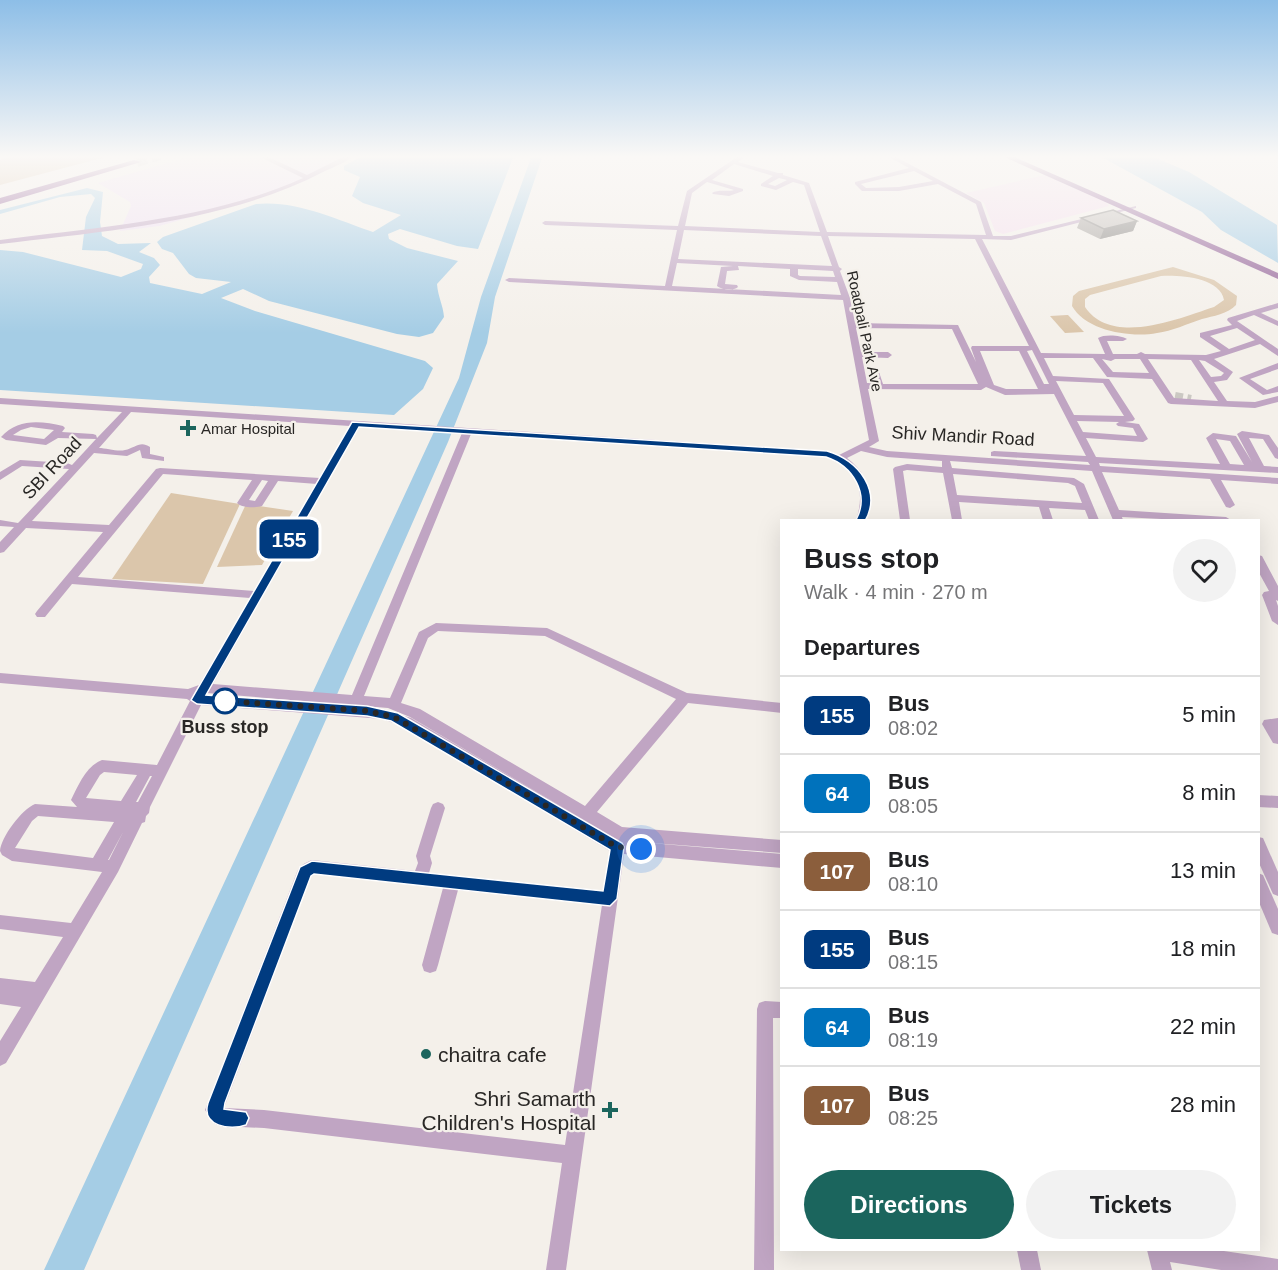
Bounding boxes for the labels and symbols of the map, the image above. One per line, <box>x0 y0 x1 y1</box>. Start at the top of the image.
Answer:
street label: Roadpali Park Ave <box>844 269 886 393</box>
marker: Amar Hospital <box>179 419 197 437</box>
place label: Amar Hospital <box>201 420 295 437</box>
street label: Shiv Mandir Road <box>891 422 1035 450</box>
street label: SBI Road <box>18 433 86 503</box>
line badge: 155 <box>254 520 324 558</box>
marker: Buss stop <box>212 688 238 714</box>
place label: Buss stop <box>181 717 269 737</box>
your location <box>626 834 656 864</box>
place label: chaitra cafe <box>438 1043 547 1066</box>
marker: chaitra cafe <box>419 1047 433 1061</box>
place label: Shri Samarth Children's Hospital <box>422 1087 596 1134</box>
marker: Shri Samarth Children's Hospital <box>601 1101 619 1119</box>

